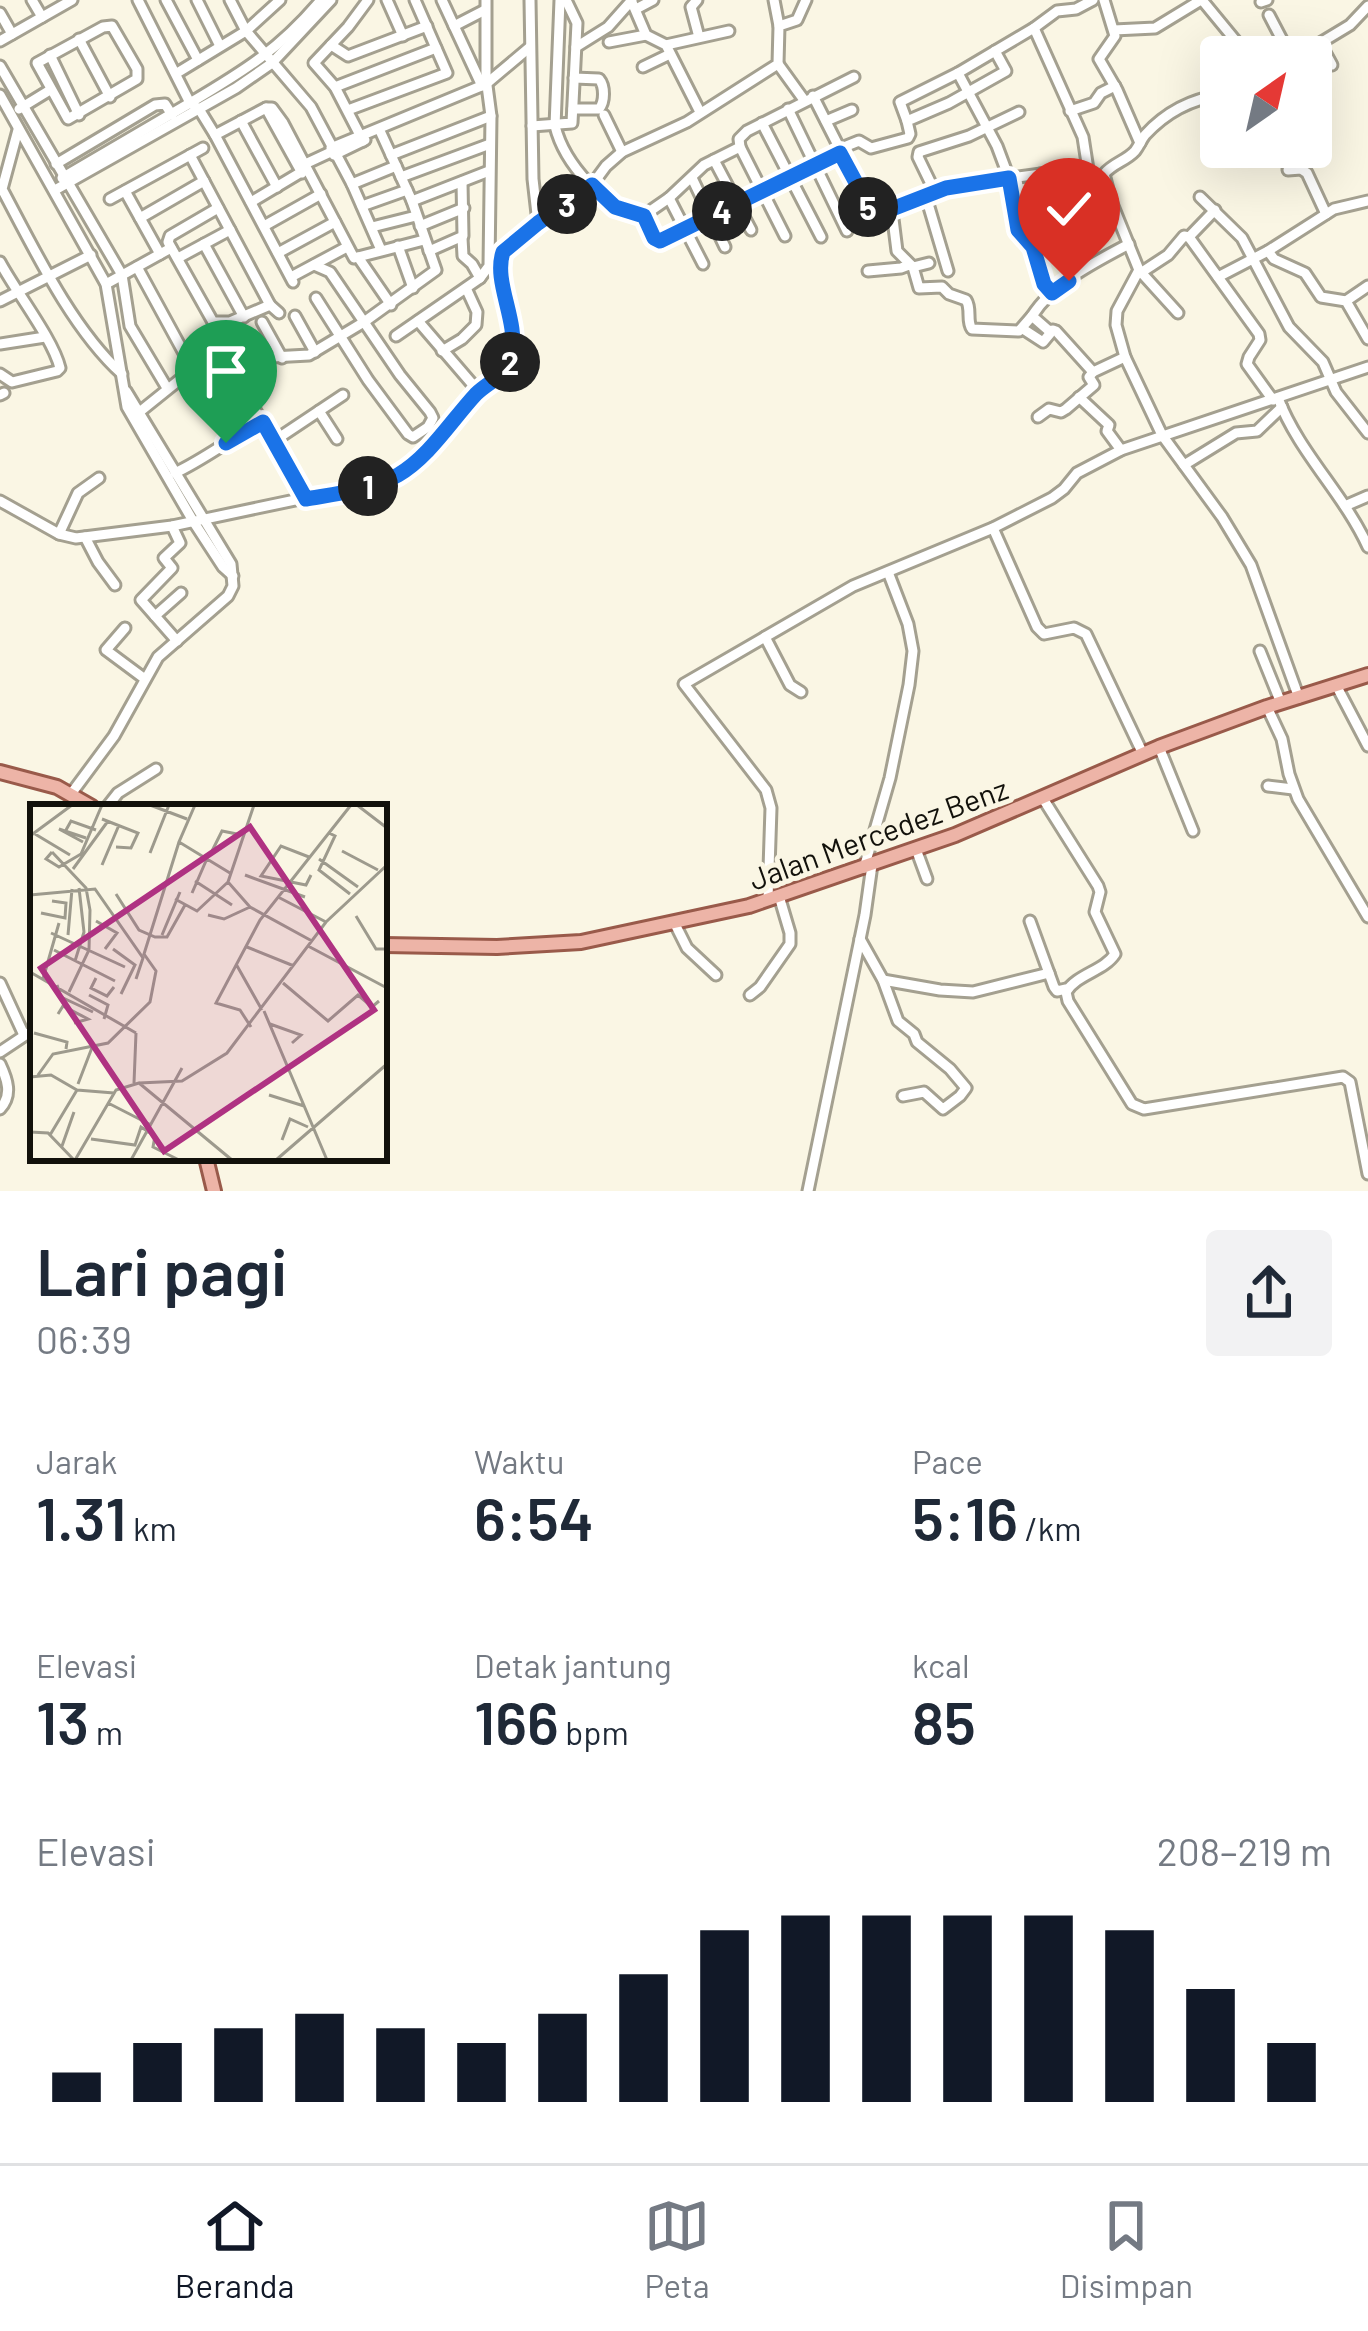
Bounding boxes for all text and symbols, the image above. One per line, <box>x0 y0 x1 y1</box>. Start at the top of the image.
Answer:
north arrow <box>1200 36 1332 168</box>
map controls <box>1200 36 1332 168</box>
pin <box>1018 158 1120 281</box>
pin: 3 <box>537 174 597 234</box>
icon: check <box>1036 176 1102 242</box>
pin: 5 <box>838 177 898 237</box>
pin: 4 <box>692 181 752 241</box>
text: 3 <box>558 184 576 224</box>
text: 5 <box>859 187 877 227</box>
text: 4 <box>712 191 732 231</box>
pin <box>175 320 277 443</box>
pin: 2 <box>480 332 540 392</box>
icon: arrive <box>193 338 259 404</box>
text: 2 <box>501 342 519 382</box>
pin: 1 <box>338 456 398 516</box>
text: 1 <box>362 466 374 506</box>
street label: Jalan Mercedez Benz <box>744 769 1012 897</box>
inset map <box>30 804 387 1161</box>
text: Lari pagi <box>36 1230 288 1309</box>
button: share <box>1206 1230 1332 1356</box>
text: 06:39 <box>36 1315 132 1362</box>
text: Jarak <box>36 1441 117 1481</box>
text: Waktu <box>474 1441 565 1481</box>
text: Pace <box>912 1441 983 1481</box>
text: 1.31 <box>36 1481 126 1553</box>
text: 6:54 <box>474 1481 594 1553</box>
text: 5:16 <box>912 1481 1018 1553</box>
text: km <box>126 1508 177 1548</box>
text: /km <box>1018 1508 1082 1548</box>
text: Elevasi <box>36 1645 137 1685</box>
text: Detak jantung <box>474 1645 672 1685</box>
text: kcal <box>912 1645 970 1685</box>
text: 13 <box>36 1685 89 1757</box>
text: 166 <box>474 1685 559 1757</box>
text: 85 <box>912 1685 976 1757</box>
text: m <box>89 1712 123 1752</box>
text: bpm <box>559 1712 629 1752</box>
text: Elevasi <box>36 1827 156 1874</box>
text: 208–219 m <box>1157 1827 1332 1874</box>
tab: Beranda <box>175 2193 294 2305</box>
tab: Peta <box>644 2193 710 2305</box>
tab: Disimpan <box>1060 2193 1193 2305</box>

